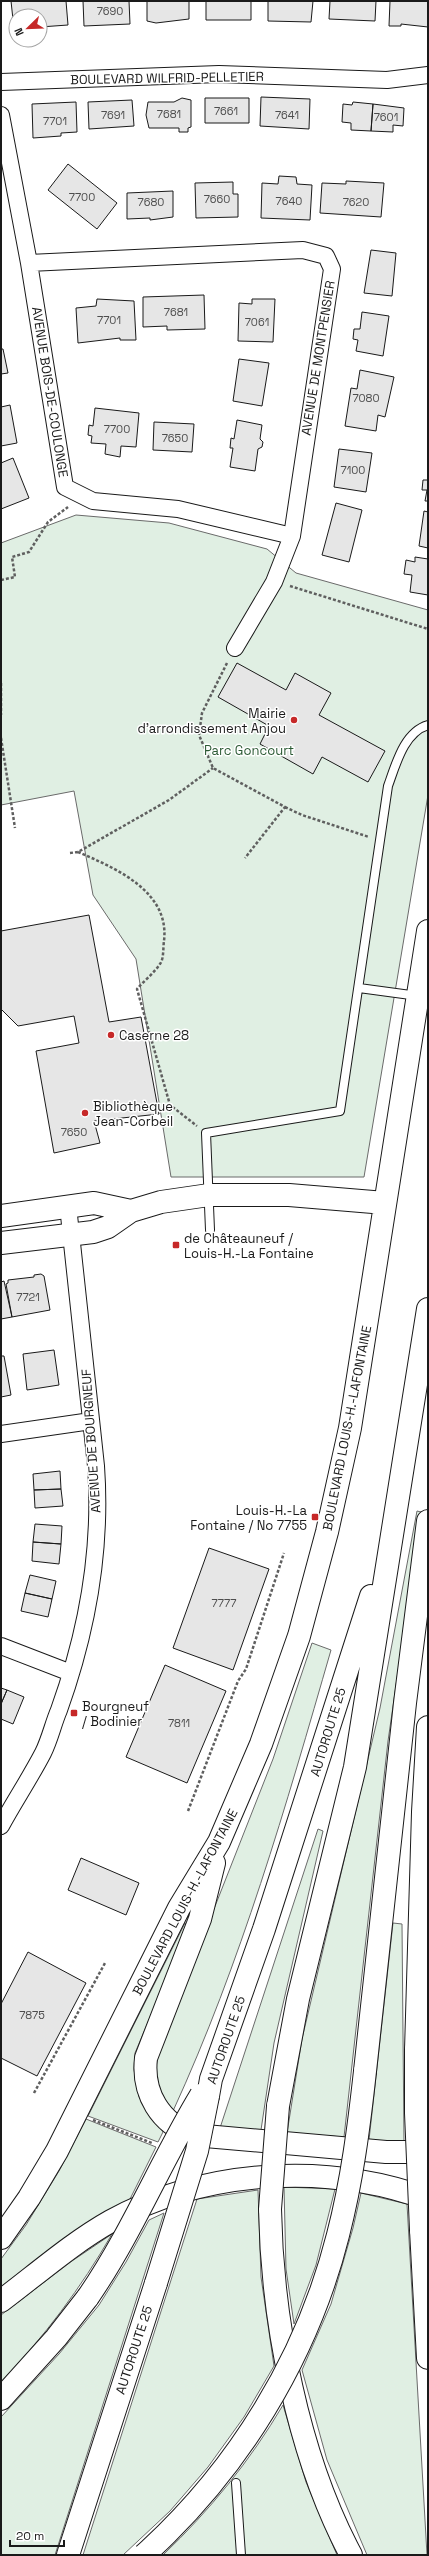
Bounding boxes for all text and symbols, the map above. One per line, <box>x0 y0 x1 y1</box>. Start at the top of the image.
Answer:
house number: 7690 <box>97 4 123 18</box>
north arrow <box>8 8 48 48</box>
text: N <box>11 26 27 38</box>
street label: BOULEVARD WILFRID-PELLETIER <box>70 68 264 88</box>
house number: 7661 <box>214 104 238 118</box>
house number: 7681 <box>157 107 181 121</box>
house number: 7691 <box>101 108 125 122</box>
house number: 7641 <box>275 108 299 122</box>
house number: 7601 <box>374 110 398 124</box>
house number: 7701 <box>43 114 67 128</box>
house number: 7700 <box>69 190 95 204</box>
house number: 7660 <box>204 192 230 206</box>
house number: 7640 <box>276 194 302 208</box>
house number: 7680 <box>138 195 164 209</box>
house number: 7620 <box>343 195 369 209</box>
street label: AVENUE DE MONTPENSIER <box>297 279 339 437</box>
street label: AVENUE BOIS-DE-COULONGE <box>28 305 72 479</box>
house number: 7681 <box>164 305 188 319</box>
house number: 7701 <box>97 313 121 327</box>
house number: 7061 <box>245 315 269 329</box>
house number: 7080 <box>352 391 380 405</box>
house number: 7700 <box>104 422 130 436</box>
house number: 7650 <box>162 431 188 445</box>
house number: 7100 <box>341 463 365 477</box>
place label: Mairie d'arrondissement Anjou <box>137 705 286 737</box>
marker: Mairie d'arrondissement Anjou <box>289 715 299 725</box>
park label: Parc Goncourt <box>204 742 294 759</box>
place label: Caserne 28 <box>119 1027 189 1044</box>
marker: Caserne 28 <box>106 1030 116 1040</box>
place label: Bibliothèque Jean-Corbeil <box>93 1098 173 1130</box>
marker: Bibliothèque Jean-Corbeil <box>80 1108 90 1118</box>
house number: 7650 <box>61 1125 87 1139</box>
place label: de Châteauneuf / Louis-H.-La Fontaine <box>184 1230 314 1262</box>
marker: de Châteauneuf / Louis-H.-La Fontaine <box>171 1240 181 1250</box>
house number: 7721 <box>16 1290 40 1304</box>
street label: BOULEVARD LOUIS-H.-LAFONTAINE <box>319 1324 375 1532</box>
street label: AVENUE DE BOURGNEUF <box>77 1368 105 1514</box>
place label: Louis-H.-La Fontaine / No 7755 <box>190 1502 308 1534</box>
marker: Louis-H.-La Fontaine / No 7755 <box>310 1512 320 1522</box>
house number: 7777 <box>212 1596 236 1610</box>
street label: AUTOROUTE 25 <box>306 1685 350 1779</box>
place label: Bourgneuf / Bodinier <box>82 1698 149 1730</box>
marker: Bourgneuf / Bodinier <box>69 1708 79 1718</box>
house number: 7811 <box>168 1716 190 1730</box>
street label: BOULEVARD LOUIS-H.-LAFONTAINE <box>129 1806 241 1998</box>
street label: AUTOROUTE 25 <box>203 1993 249 2086</box>
house number: 7875 <box>19 2008 45 2022</box>
street label: AUTOROUTE 25 <box>112 2303 156 2396</box>
scale bar <box>10 2522 64 2548</box>
text: 20 m <box>16 2528 44 2544</box>

